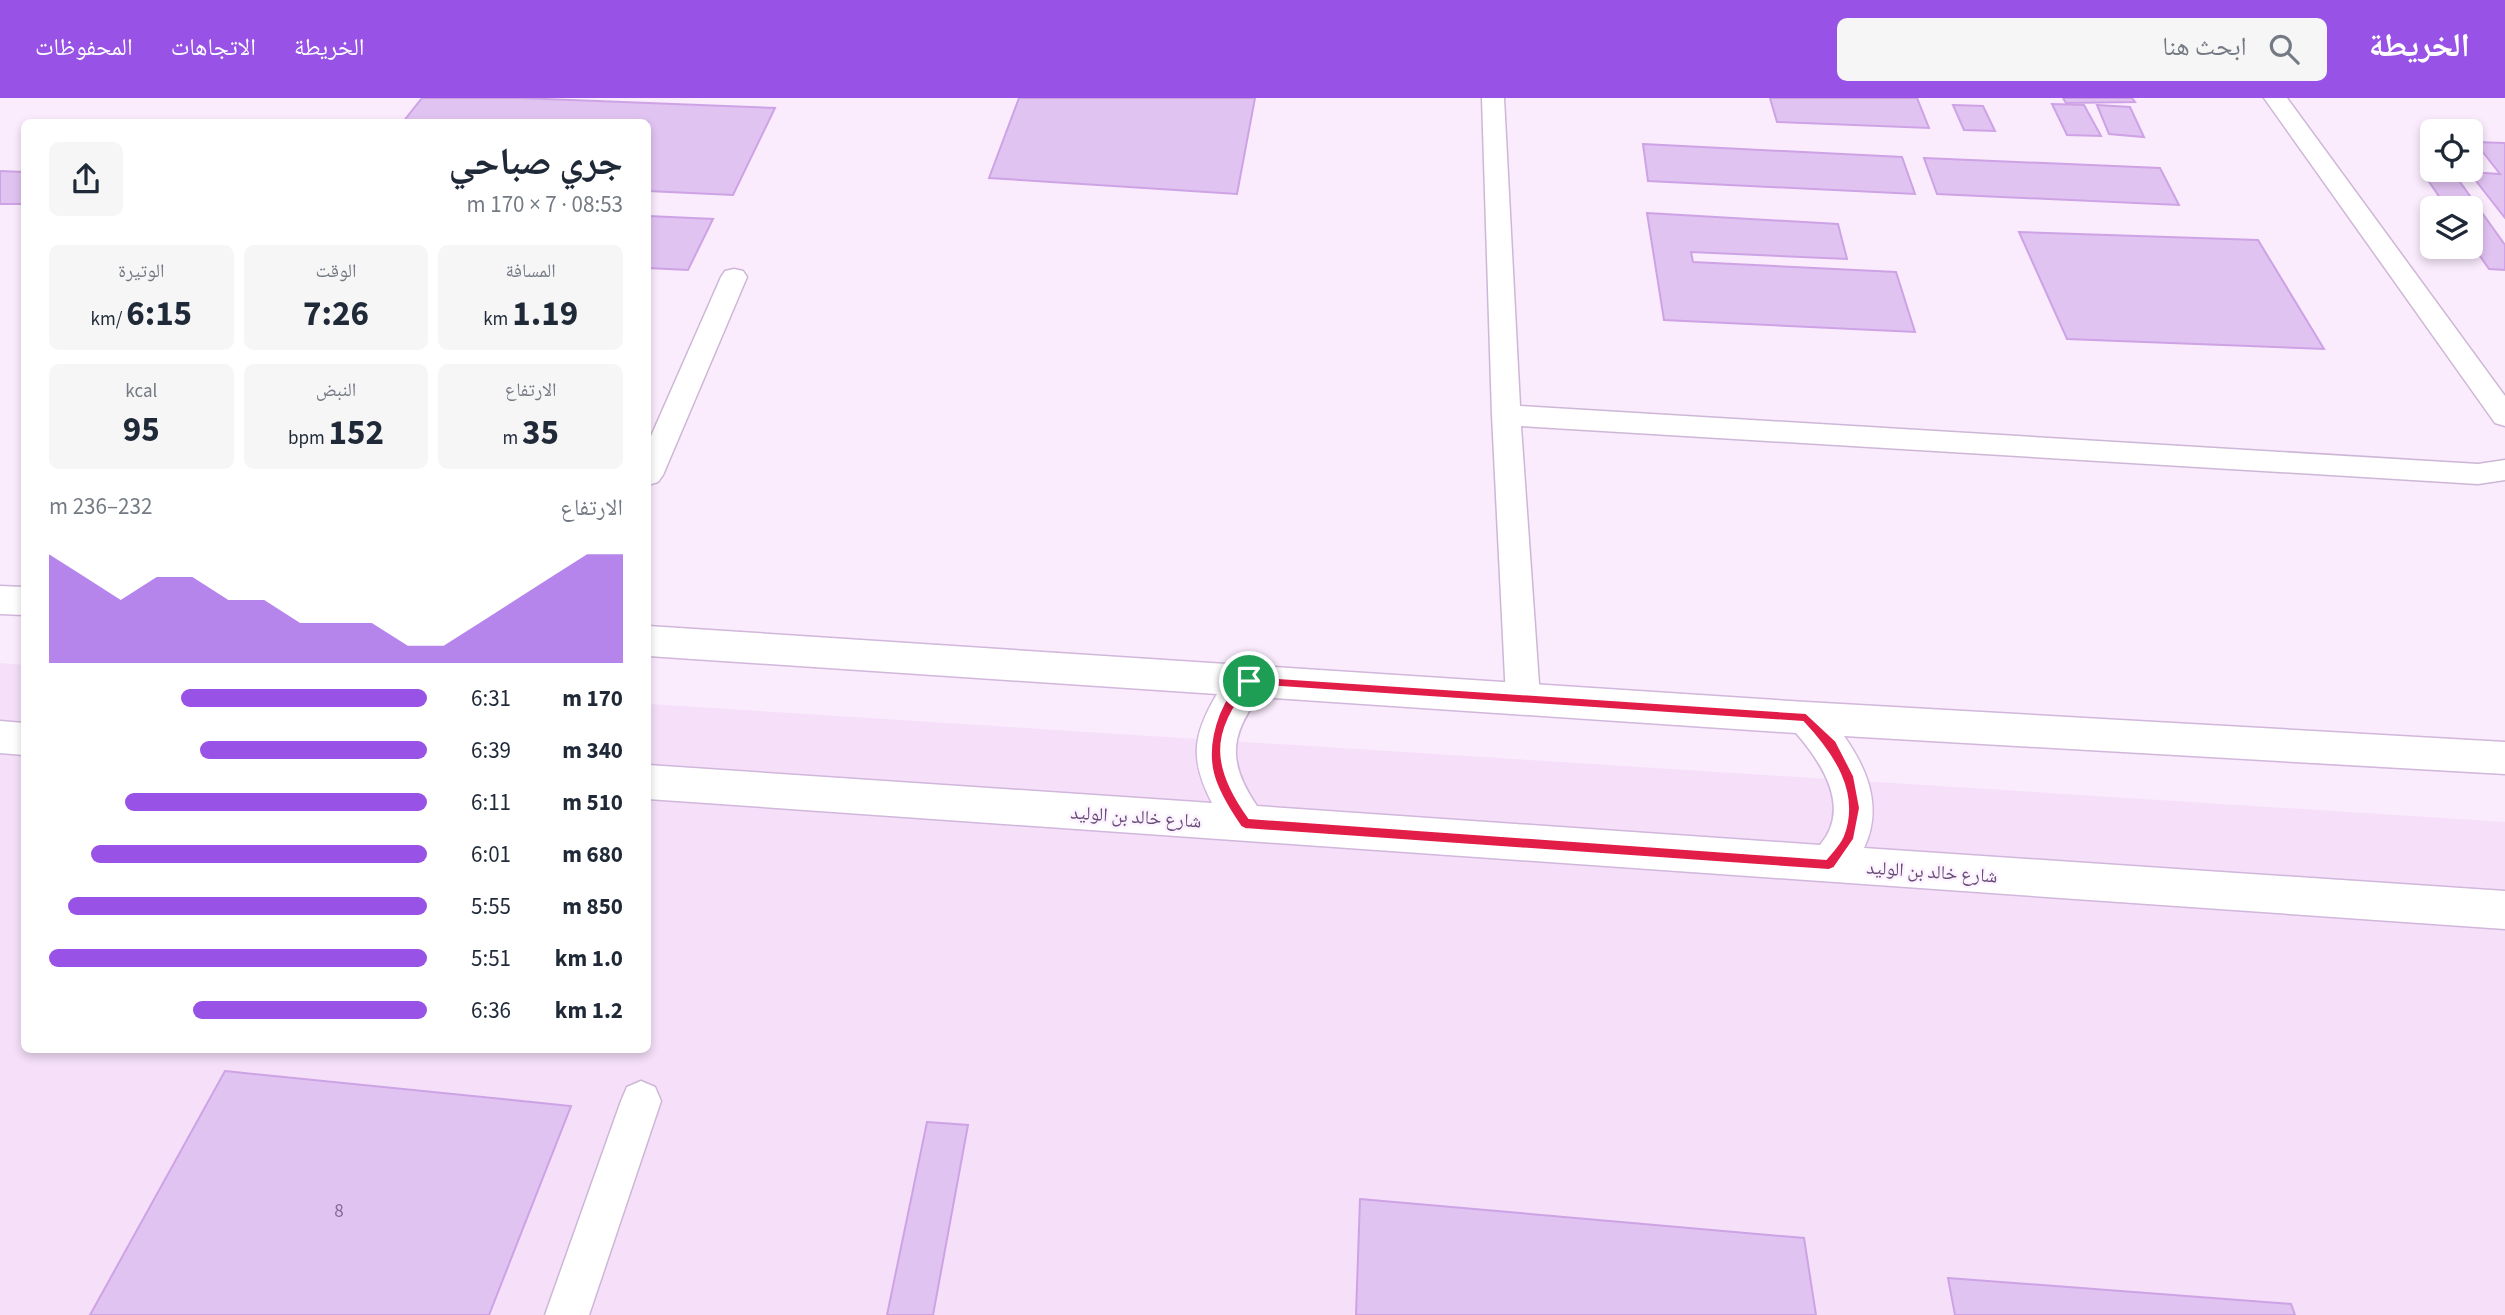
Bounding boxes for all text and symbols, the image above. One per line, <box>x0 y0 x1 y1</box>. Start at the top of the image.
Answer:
search box <box>1837 18 2327 81</box>
text: الخريطة <box>2369 22 2470 69</box>
text: ابحث هنا <box>2162 28 2247 65</box>
text: المحفوظات <box>35 30 133 65</box>
text: الاتجاهات <box>171 30 256 65</box>
text: الخريطة <box>294 30 365 65</box>
icon: search <box>2265 30 2303 68</box>
map controls <box>2420 119 2483 259</box>
button: locate <box>2420 119 2483 182</box>
text: جري صباحي <box>448 135 623 189</box>
button: share <box>49 142 123 216</box>
text: 08:53 · 7 × 170 m <box>467 188 623 221</box>
button: layers <box>2420 196 2483 259</box>
text: الوتيرة <box>118 258 164 285</box>
text: الوقت <box>316 258 356 285</box>
text: المسافة <box>505 258 556 285</box>
text: 6:15 <box>126 289 192 339</box>
text: 7:26 <box>303 289 369 339</box>
text: 1.19 <box>512 289 578 339</box>
text: /km <box>91 306 126 333</box>
text: km <box>483 306 512 333</box>
text: النبض <box>316 377 356 404</box>
text: الارتفاع <box>505 377 557 404</box>
text: kcal <box>125 378 157 405</box>
text: 95 <box>123 405 160 455</box>
text: 152 <box>329 408 384 458</box>
text: 35 <box>522 408 559 458</box>
text: bpm <box>288 425 329 452</box>
text: m <box>502 425 522 452</box>
text: 232–236 m <box>49 490 152 523</box>
text: الارتفاع <box>560 491 623 524</box>
pin <box>1219 651 1279 711</box>
icon: arrive <box>1230 662 1268 700</box>
text: 6:31 <box>471 682 511 715</box>
text: 170 m <box>562 682 623 715</box>
text: 6:39 <box>471 734 511 767</box>
text: 340 m <box>562 734 623 767</box>
text: 6:11 <box>471 786 511 819</box>
text: 510 m <box>562 786 623 819</box>
street label: شارع خالد بن الوليد <box>1070 799 1202 836</box>
text: 6:01 <box>471 838 511 871</box>
text: 680 m <box>562 838 623 871</box>
street label: شارع خالد بن الوليد <box>1866 854 1998 891</box>
text: 5:55 <box>471 890 511 923</box>
text: 850 m <box>562 890 623 923</box>
text: 5:51 <box>471 942 511 975</box>
text: 1.0 km <box>555 942 623 975</box>
text: 6:36 <box>471 994 511 1027</box>
text: 1.2 km <box>555 994 623 1027</box>
house number: 8 <box>334 1198 344 1225</box>

